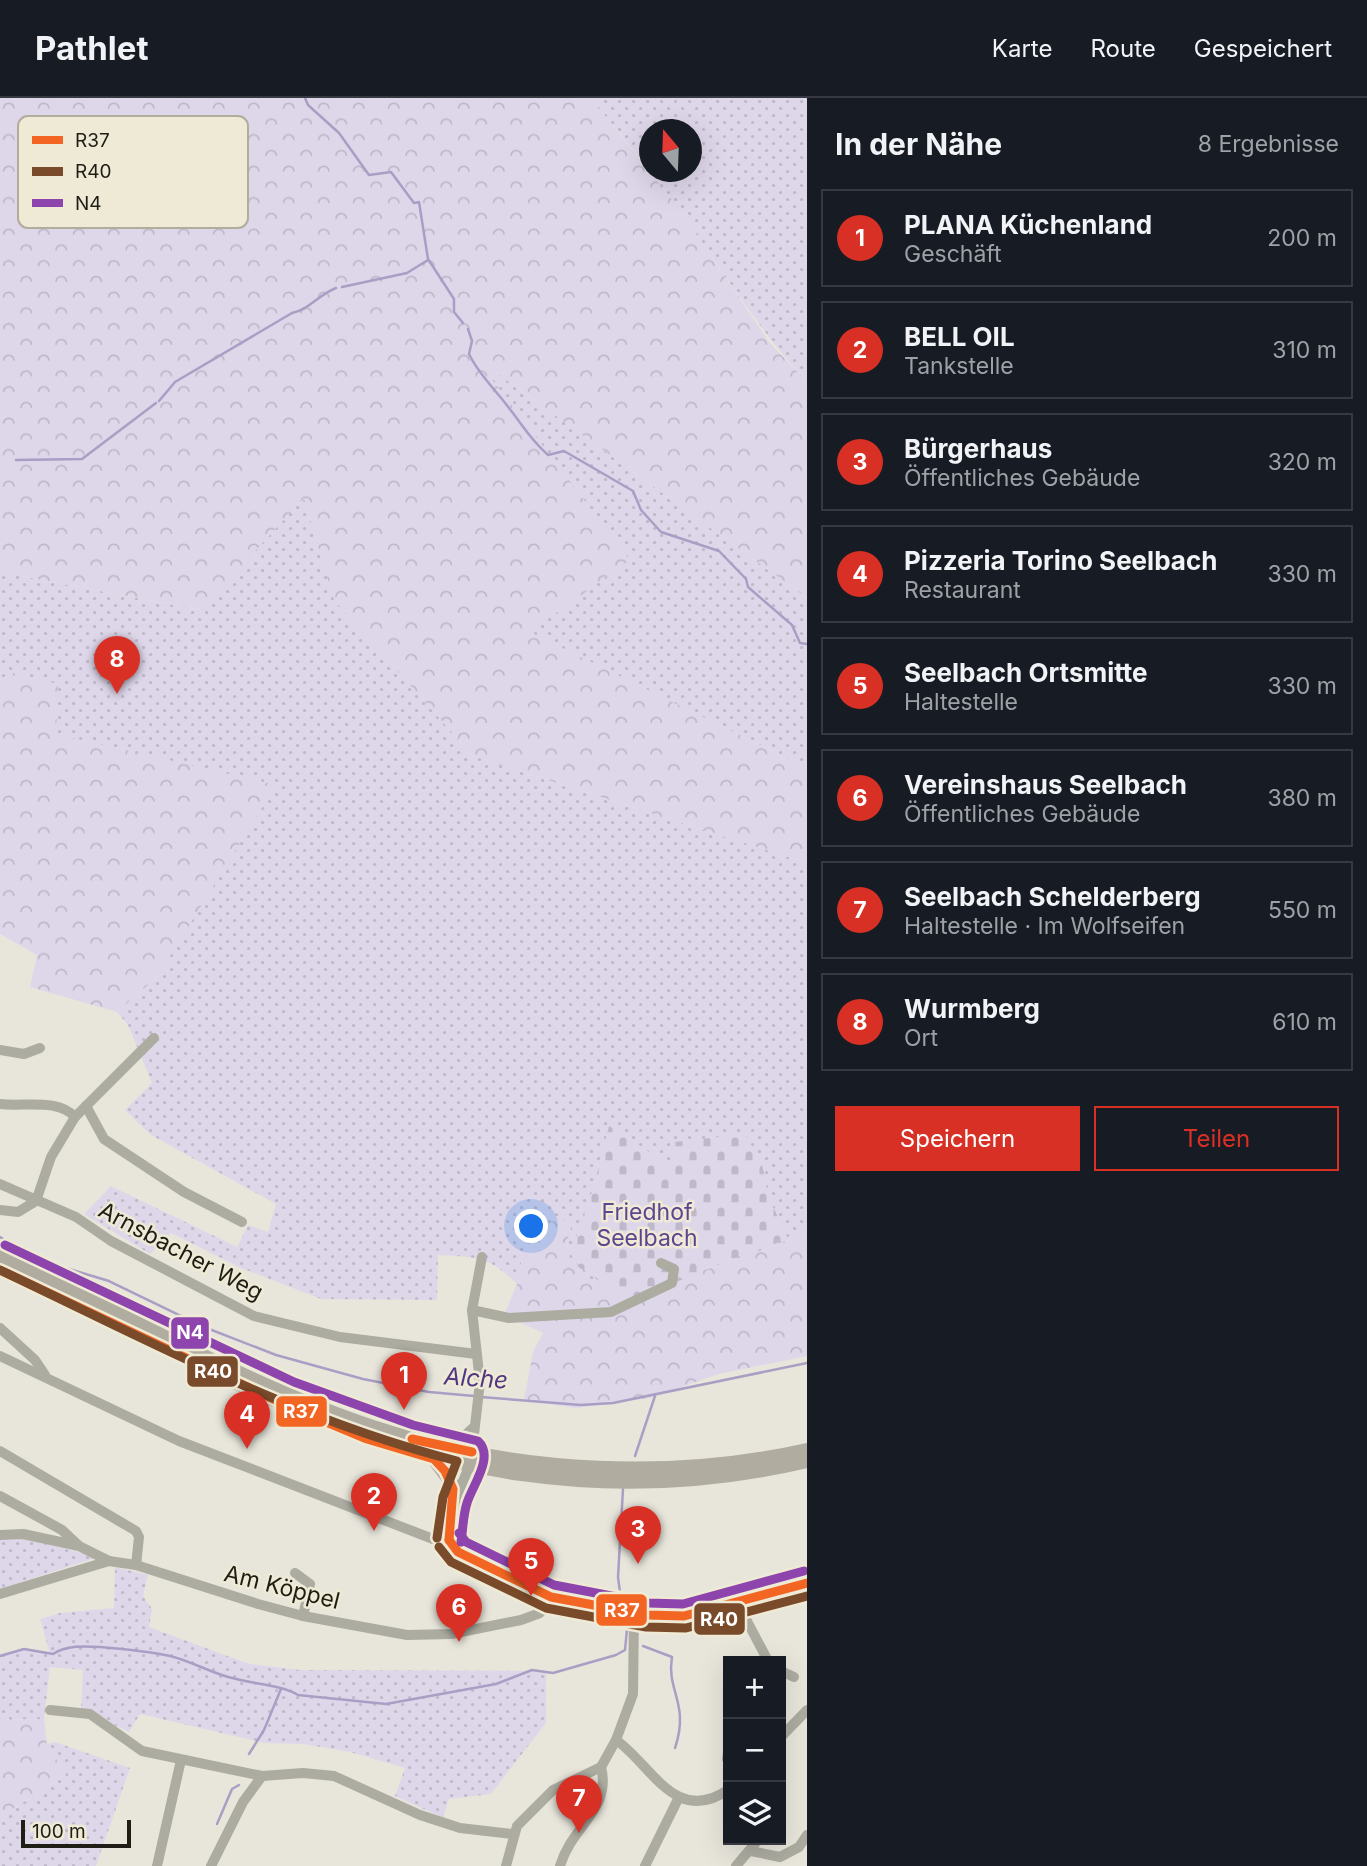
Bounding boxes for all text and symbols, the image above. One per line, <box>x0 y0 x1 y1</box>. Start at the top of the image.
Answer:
text: Pathlet <box>35 28 149 68</box>
text: Karte <box>992 34 1052 63</box>
text: Route <box>1090 34 1156 63</box>
text: Gespeichert <box>1194 34 1332 63</box>
legend <box>18 116 248 228</box>
north arrow <box>639 119 702 182</box>
text: In der Nähe <box>835 126 1002 162</box>
text: R37 <box>75 129 110 152</box>
text: 8 Ergebnisse <box>1198 130 1339 158</box>
text: R40 <box>75 160 112 183</box>
text: N4 <box>75 192 102 215</box>
text: PLANA Küchenland <box>904 209 1152 240</box>
text: 1 <box>855 224 865 252</box>
text: 200 m <box>1267 224 1337 252</box>
text: Geschäft <box>904 240 1002 268</box>
text: BELL OIL <box>904 321 1015 352</box>
text: 2 <box>853 336 867 364</box>
text: 310 m <box>1272 336 1337 364</box>
text: Tankstelle <box>904 352 1014 380</box>
text: Bürgerhaus <box>904 433 1052 464</box>
text: 3 <box>853 448 867 476</box>
text: 320 m <box>1268 448 1337 476</box>
text: Öffentliches Gebäude <box>904 464 1140 492</box>
text: Pizzeria Torino Seelbach <box>904 545 1217 576</box>
text: 4 <box>852 560 868 588</box>
text: 330 m <box>1267 560 1337 588</box>
text: Restaurant <box>904 576 1021 604</box>
pin: 8 <box>94 636 140 694</box>
text: Seelbach Ortsmitte <box>904 657 1148 688</box>
text: 5 <box>853 672 867 700</box>
text: 330 m <box>1267 672 1337 700</box>
text: Haltestelle <box>904 688 1018 716</box>
text: Vereinshaus Seelbach <box>904 769 1187 800</box>
text: 6 <box>853 784 867 812</box>
text: 380 m <box>1267 784 1337 812</box>
text: Öffentliches Gebäude <box>904 800 1140 828</box>
text: Seelbach Schelderberg <box>904 881 1201 912</box>
text: 7 <box>853 896 867 924</box>
text: 550 m <box>1268 896 1337 924</box>
text: Haltestelle · Im Wolfseifen <box>904 912 1185 940</box>
text: Wurmberg <box>904 993 1040 1024</box>
text: 8 <box>853 1008 867 1036</box>
text: 610 m <box>1272 1008 1337 1036</box>
text: Ort <box>904 1024 938 1052</box>
button: Speichern <box>835 1106 1080 1171</box>
button: Teilen <box>1094 1106 1339 1171</box>
street label: Arnsbacher Weg <box>94 1196 268 1306</box>
park label: Friedhof Seelbach <box>596 1198 698 1252</box>
your location <box>514 1209 548 1243</box>
line badge: N4 <box>170 1316 210 1350</box>
text: N4 <box>176 1321 204 1344</box>
pin: 1 <box>381 1352 427 1410</box>
line badge: R40 <box>186 1355 239 1388</box>
text: R40 <box>194 1360 232 1383</box>
water label: Alche <box>442 1361 509 1395</box>
pin: 4 <box>224 1391 270 1449</box>
line badge: R37 <box>275 1395 328 1428</box>
text: R37 <box>283 1400 319 1423</box>
pin: 2 <box>351 1473 397 1531</box>
pin: 3 <box>615 1506 661 1564</box>
pin: 5 <box>508 1538 554 1596</box>
street label: Am Köppel <box>221 1559 343 1615</box>
pin: 6 <box>436 1584 482 1642</box>
line badge: R37 <box>595 1593 648 1627</box>
text: R37 <box>604 1599 640 1622</box>
line badge: R40 <box>693 1602 746 1636</box>
text: R40 <box>700 1608 738 1631</box>
map controls <box>723 1656 786 1845</box>
button: + <box>723 1656 786 1719</box>
button: − <box>723 1719 786 1782</box>
pin: 7 <box>556 1775 602 1833</box>
button: layers <box>723 1782 786 1845</box>
scale bar <box>21 1817 131 1849</box>
text: 100 m <box>32 1820 86 1843</box>

